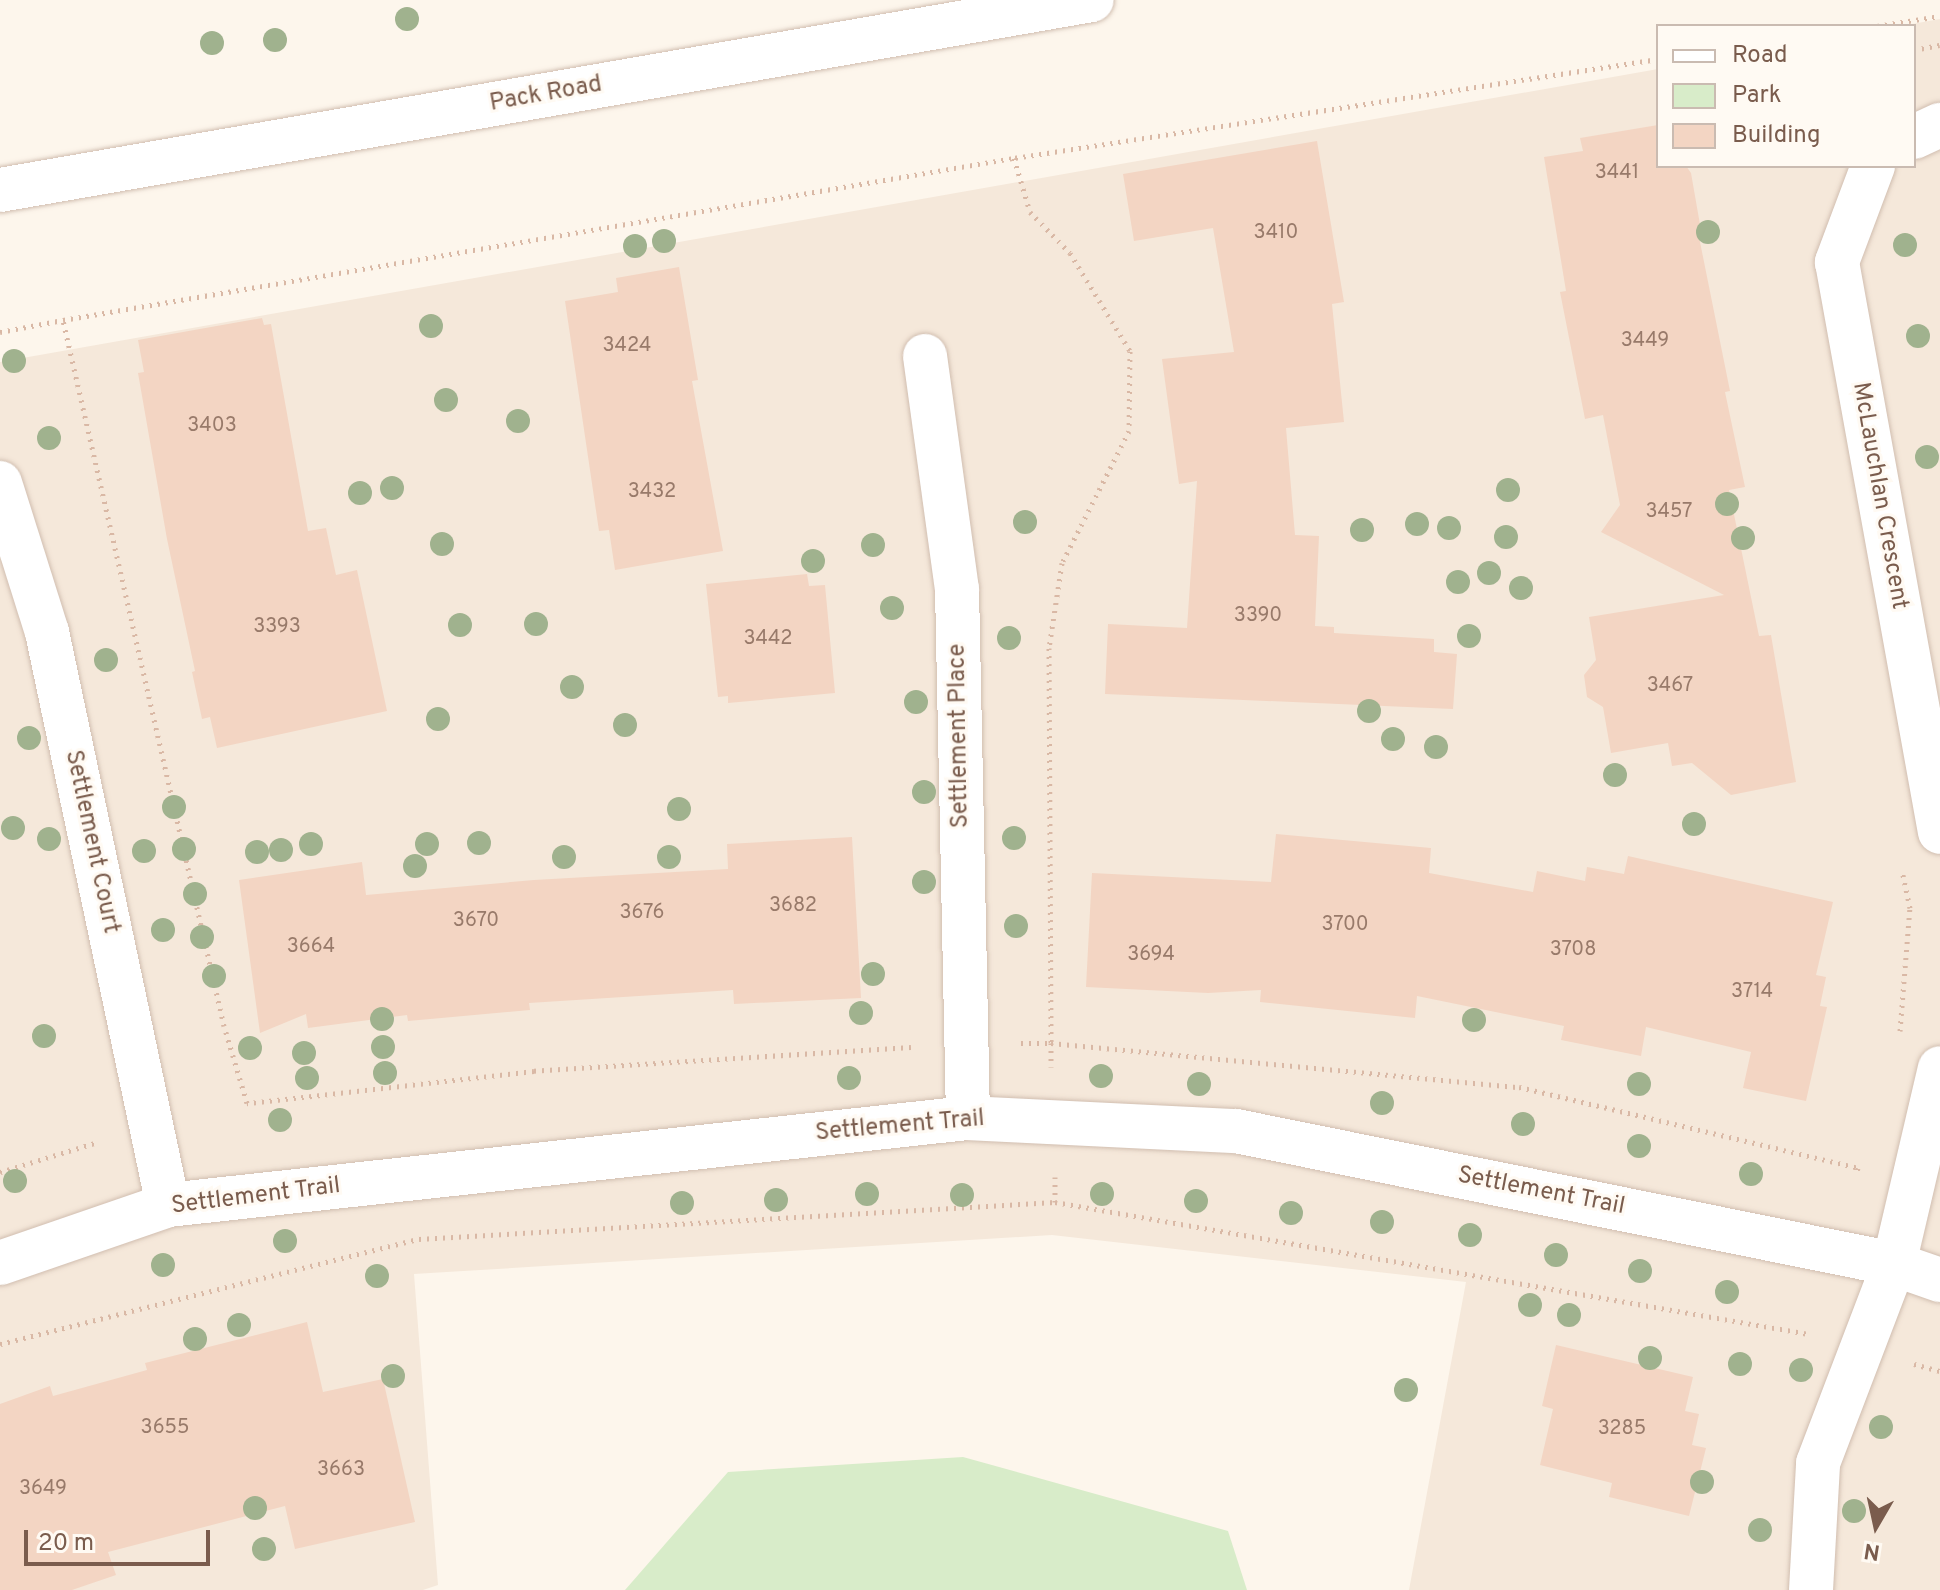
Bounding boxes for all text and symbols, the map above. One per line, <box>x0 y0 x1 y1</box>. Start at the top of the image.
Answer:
legend <box>1656 24 1916 168</box>
text: Road <box>1732 41 1788 71</box>
street label: Pack Road <box>488 71 604 119</box>
text: Park <box>1732 81 1782 111</box>
text: Building <box>1732 121 1821 151</box>
house number: 3441 <box>1595 161 1639 185</box>
house number: 3410 <box>1254 221 1298 245</box>
house number: 3449 <box>1621 329 1669 353</box>
house number: 3424 <box>603 334 651 358</box>
street label: McLauchlan Crescent <box>1845 380 1913 612</box>
house number: 3403 <box>187 414 237 438</box>
house number: 3432 <box>628 480 676 504</box>
house number: 3457 <box>1645 500 1693 524</box>
house number: 3390 <box>1234 604 1282 628</box>
house number: 3393 <box>253 615 301 639</box>
house number: 3442 <box>743 627 793 651</box>
street label: Settlement Place <box>944 643 976 829</box>
house number: 3467 <box>1647 674 1693 698</box>
street label: Settlement Court <box>58 748 124 936</box>
house number: 3682 <box>769 894 817 918</box>
house number: 3676 <box>620 901 664 925</box>
house number: 3670 <box>453 909 499 933</box>
house number: 3700 <box>1321 913 1369 937</box>
house number: 3664 <box>287 935 335 959</box>
house number: 3708 <box>1550 938 1596 962</box>
house number: 3694 <box>1127 943 1175 967</box>
house number: 3714 <box>1731 980 1773 1004</box>
street label: Settlement Trail <box>814 1105 986 1149</box>
street label: Settlement Trail <box>1454 1162 1628 1222</box>
street label: Settlement Trail <box>169 1172 343 1222</box>
house number: 3655 <box>141 1416 189 1440</box>
house number: 3285 <box>1598 1417 1646 1441</box>
house number: 3663 <box>317 1458 365 1482</box>
house number: 3649 <box>19 1477 67 1501</box>
north arrow <box>1836 1486 1916 1566</box>
scale bar <box>28 1514 214 1564</box>
text: 20 m <box>38 1529 94 1559</box>
text: N <box>1862 1536 1882 1565</box>

